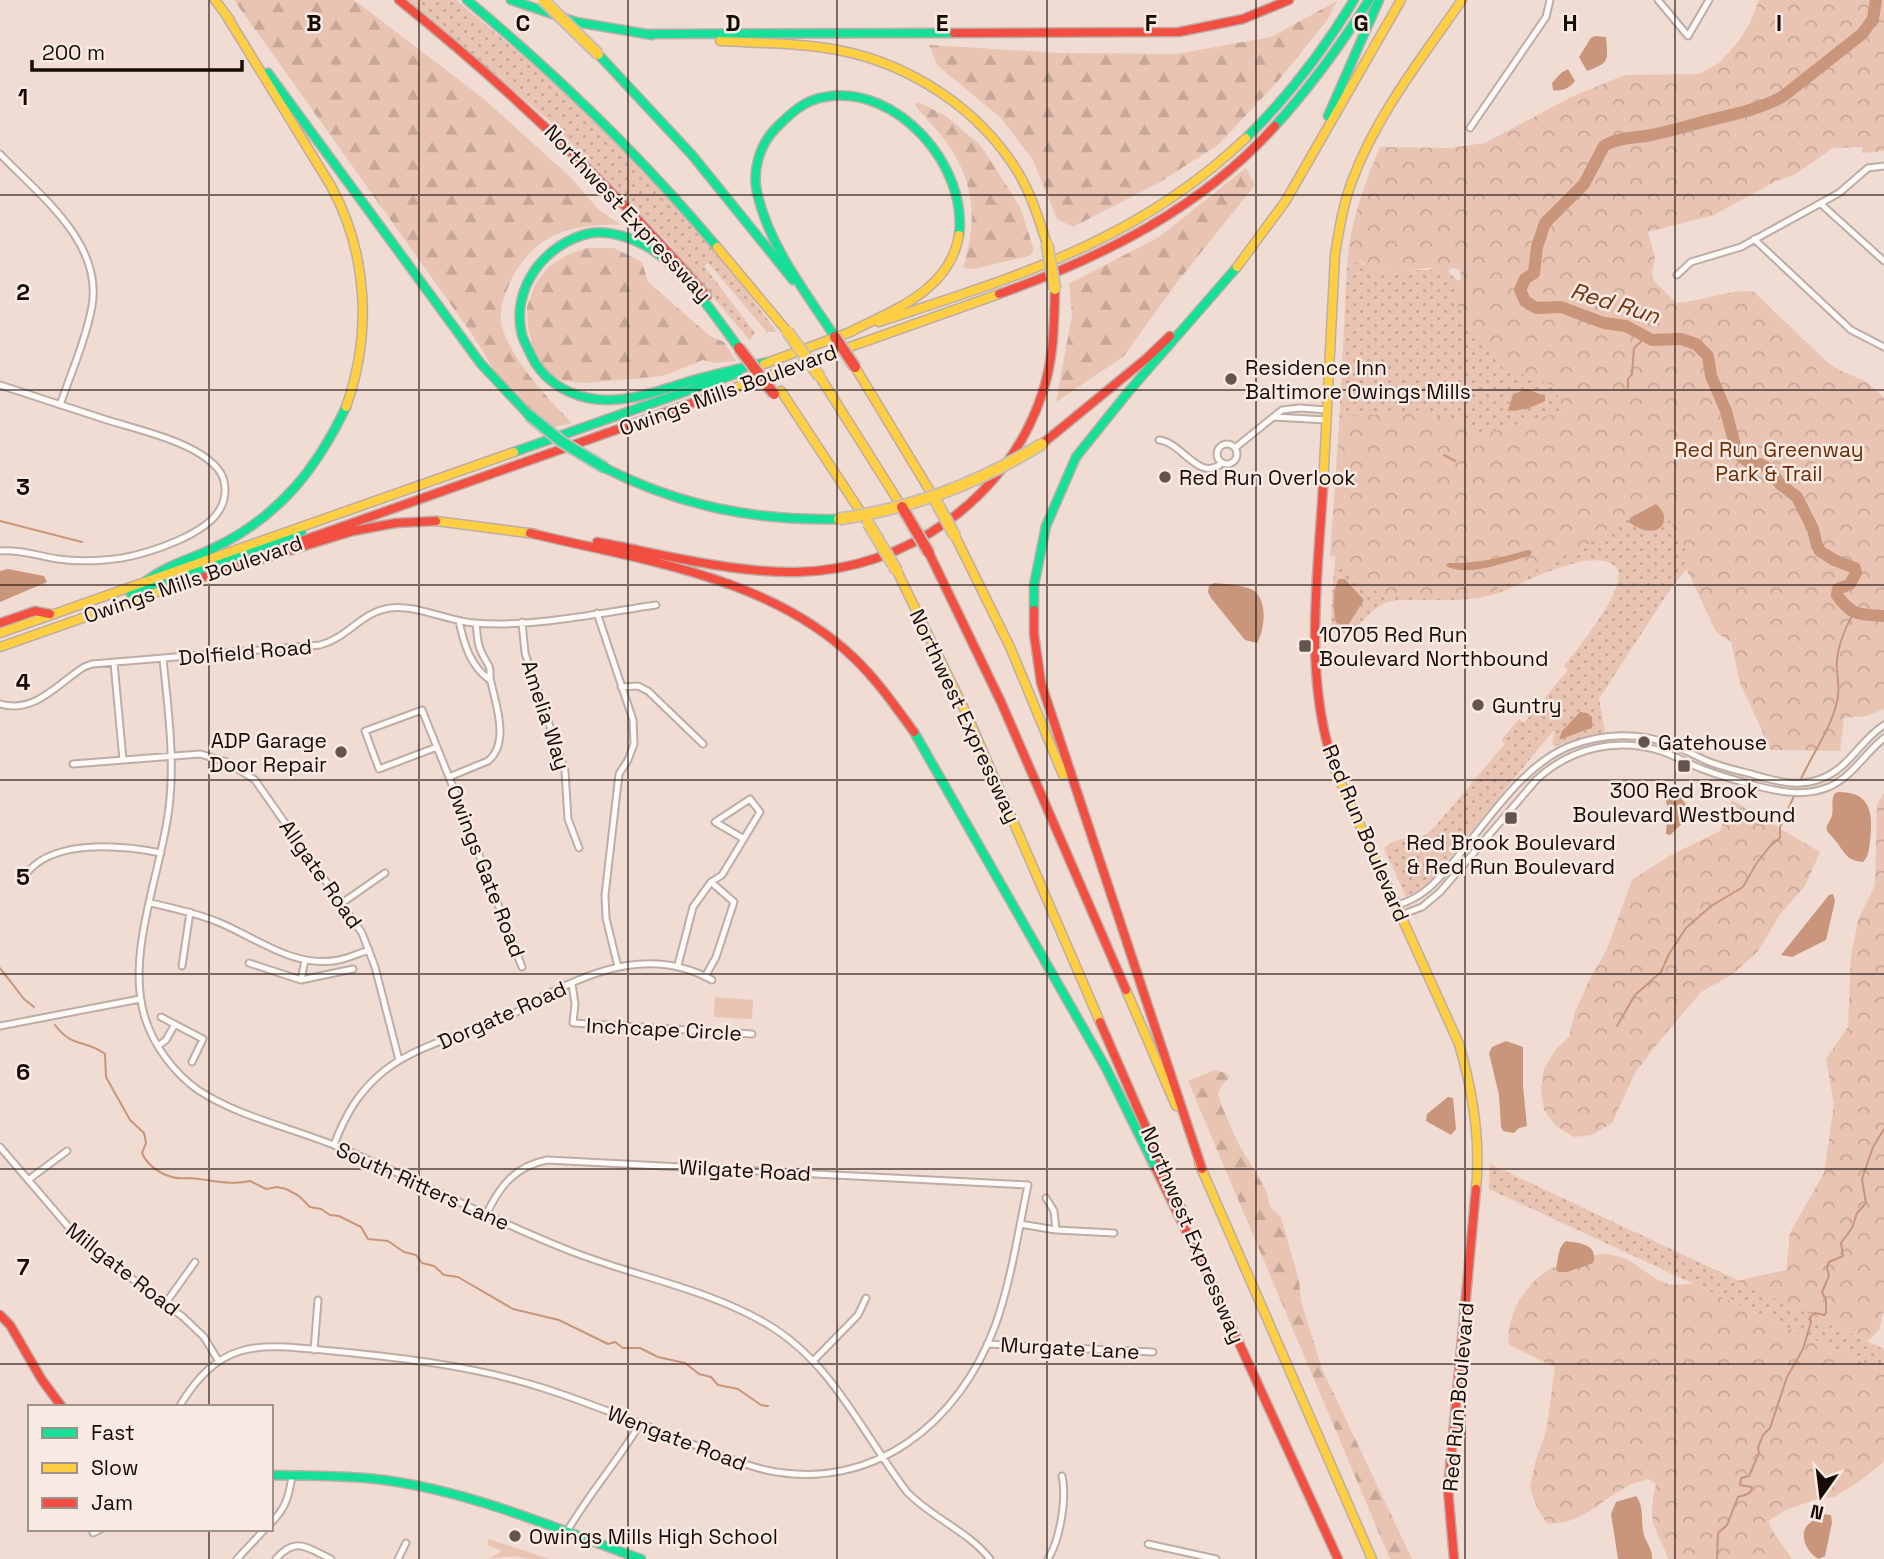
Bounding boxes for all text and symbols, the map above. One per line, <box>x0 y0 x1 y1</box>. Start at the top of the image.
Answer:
text: B <box>306 8 322 38</box>
text: C <box>516 8 530 38</box>
text: D <box>725 8 741 38</box>
text: E <box>936 8 948 38</box>
text: F <box>1145 8 1157 38</box>
text: G <box>1353 8 1369 38</box>
text: H <box>1562 8 1578 38</box>
text: I <box>1776 8 1782 38</box>
scale bar <box>32 28 242 72</box>
text: 200 m <box>42 39 105 66</box>
text: 1 <box>18 82 28 112</box>
street label: Northwest Expressway <box>539 119 717 307</box>
water label: Red Run <box>1567 275 1664 331</box>
text: 2 <box>16 277 30 307</box>
street label: Owings Mills Boulevard <box>615 338 841 442</box>
place label: Residence Inn Baltimore Owings Mills <box>1245 354 1471 405</box>
marker: Residence Inn Baltimore Owings Mills <box>1223 371 1239 387</box>
park label: Red Run Greenway Park & Trail <box>1674 436 1864 487</box>
place label: Red Run Overlook <box>1179 464 1356 491</box>
marker: Red Run Overlook <box>1157 469 1173 485</box>
text: 3 <box>16 472 30 502</box>
street label: Owings Mills Boulevard <box>80 529 306 629</box>
street label: Northwest Expressway <box>903 605 1027 827</box>
place label: 10705 Red Run Boulevard Northbound <box>1319 621 1549 672</box>
street label: Dolfield Road <box>177 633 313 671</box>
marker: 10705 Red Run Boulevard Northbound <box>1297 638 1313 654</box>
street label: Amelia Way <box>516 657 576 773</box>
text: 4 <box>16 667 31 697</box>
place label: Guntry <box>1492 692 1562 719</box>
marker: Guntry <box>1470 697 1486 713</box>
place label: ADP Garage Door Repair <box>209 727 327 778</box>
place label: Gatehouse <box>1658 729 1767 756</box>
marker: Gatehouse <box>1636 734 1652 750</box>
street label: Red Run Boulevard <box>1316 740 1416 926</box>
marker: ADP Garage Door Repair <box>333 744 349 760</box>
marker: 300 Red Brook Boulevard Westbound <box>1676 758 1692 774</box>
place label: 300 Red Brook Boulevard Westbound <box>1573 777 1796 828</box>
street label: Owings Gate Road <box>441 781 531 961</box>
marker: Red Brook Boulevard & Red Run Boulevard <box>1503 810 1519 826</box>
street label: Allgate Road <box>273 814 369 934</box>
place label: Red Brook Boulevard & Red Run Boulevard <box>1406 829 1616 880</box>
text: 5 <box>16 862 30 892</box>
street label: Dorgate Road <box>433 975 571 1055</box>
street label: Inchcape Circle <box>586 1011 742 1047</box>
text: 6 <box>16 1057 30 1087</box>
street label: Northwest Expressway <box>1135 1122 1251 1348</box>
street label: South Ritters Lane <box>332 1136 514 1236</box>
street label: Wilgate Road <box>678 1153 812 1187</box>
street label: Millgate Road <box>61 1216 185 1322</box>
text: 7 <box>17 1252 30 1282</box>
street label: Red Run Boulevard <box>1436 1301 1480 1493</box>
street label: Murgate Lane <box>1000 1331 1140 1365</box>
street label: Wengate Road <box>604 1399 750 1477</box>
legend <box>28 1405 273 1531</box>
text: Fast <box>91 1419 135 1446</box>
text: Slow <box>91 1454 139 1481</box>
north arrow <box>1786 1461 1856 1531</box>
text: Jam <box>91 1489 133 1516</box>
text: N <box>1808 1498 1826 1526</box>
place label: Owings Mills High School <box>529 1523 778 1550</box>
marker: Owings Mills High School <box>507 1528 523 1544</box>

